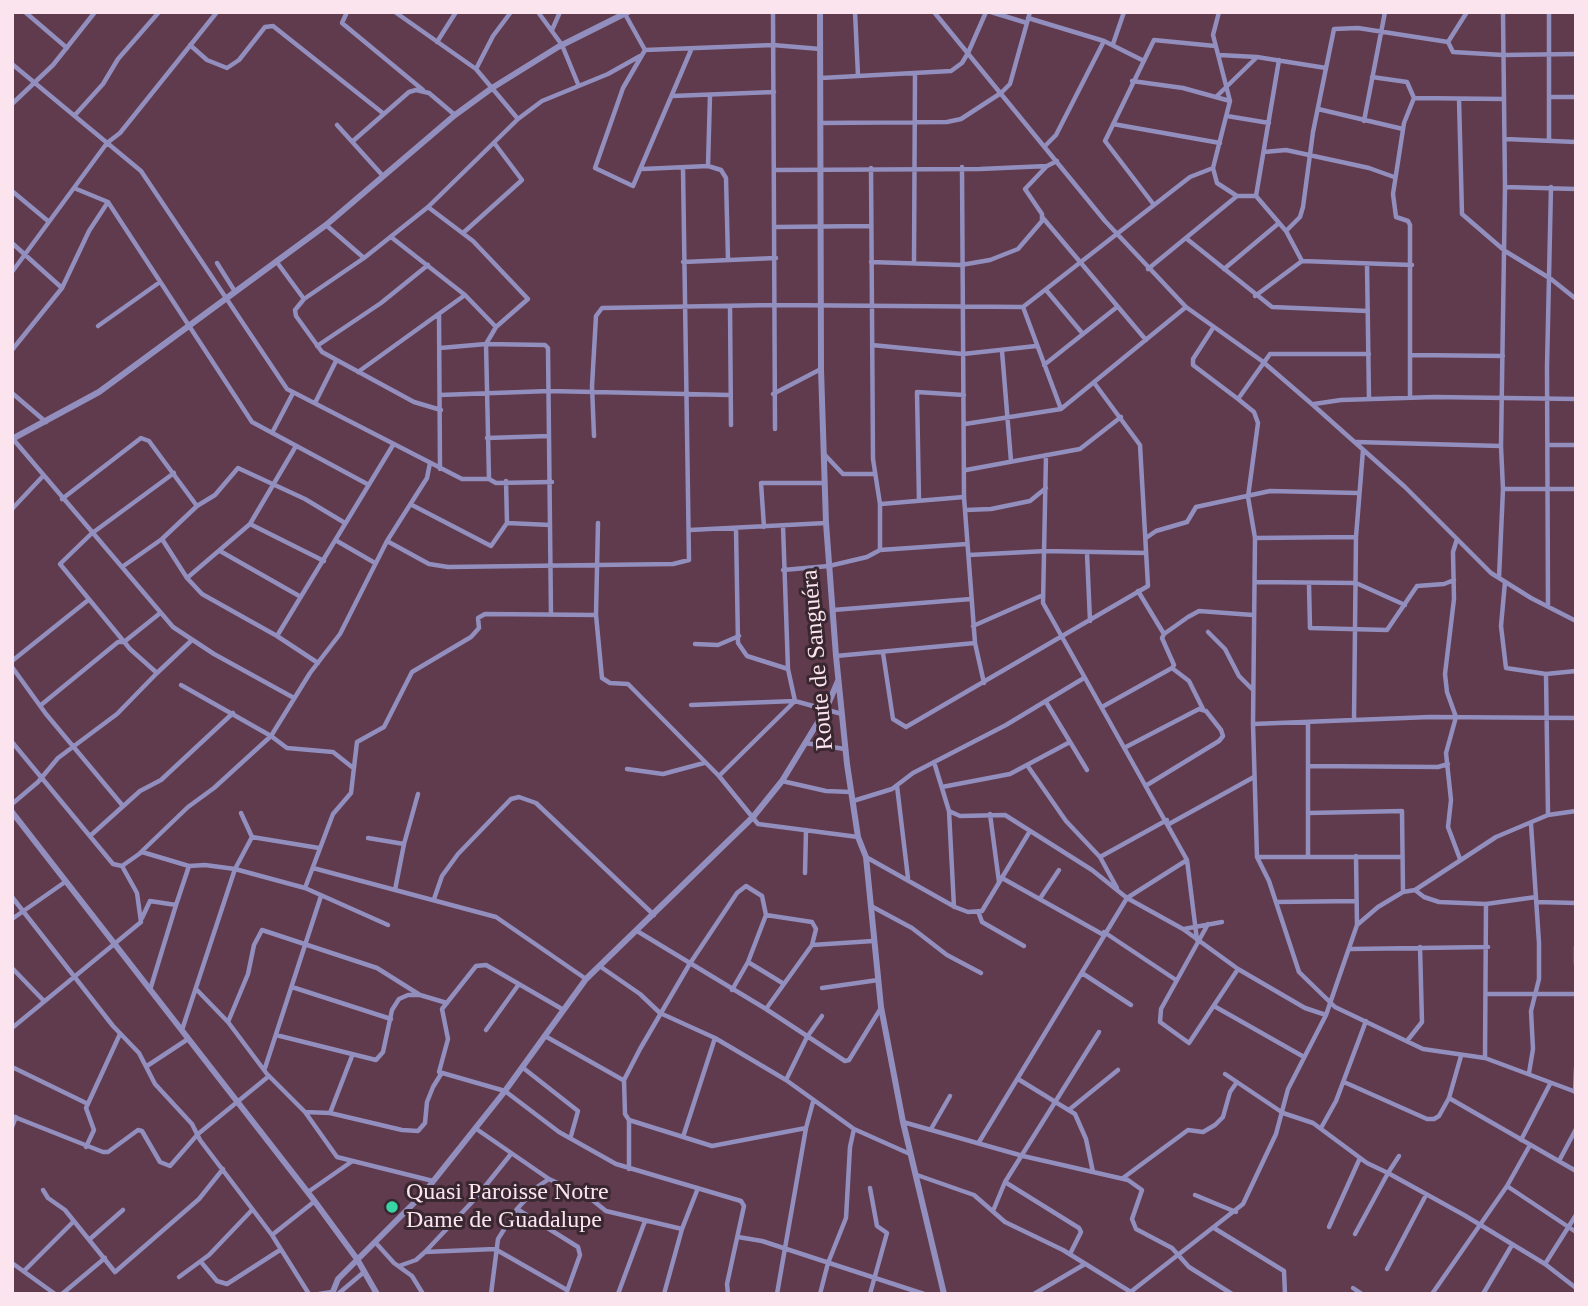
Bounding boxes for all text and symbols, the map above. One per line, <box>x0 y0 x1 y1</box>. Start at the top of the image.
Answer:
street label: Route de Sanguéra <box>796 568 840 752</box>
place label: Quasi Paroisse Notre Dame de Guadalupe <box>406 1179 609 1235</box>
marker: Quasi Paroisse Notre Dame de Guadalupe <box>384 1199 400 1215</box>

